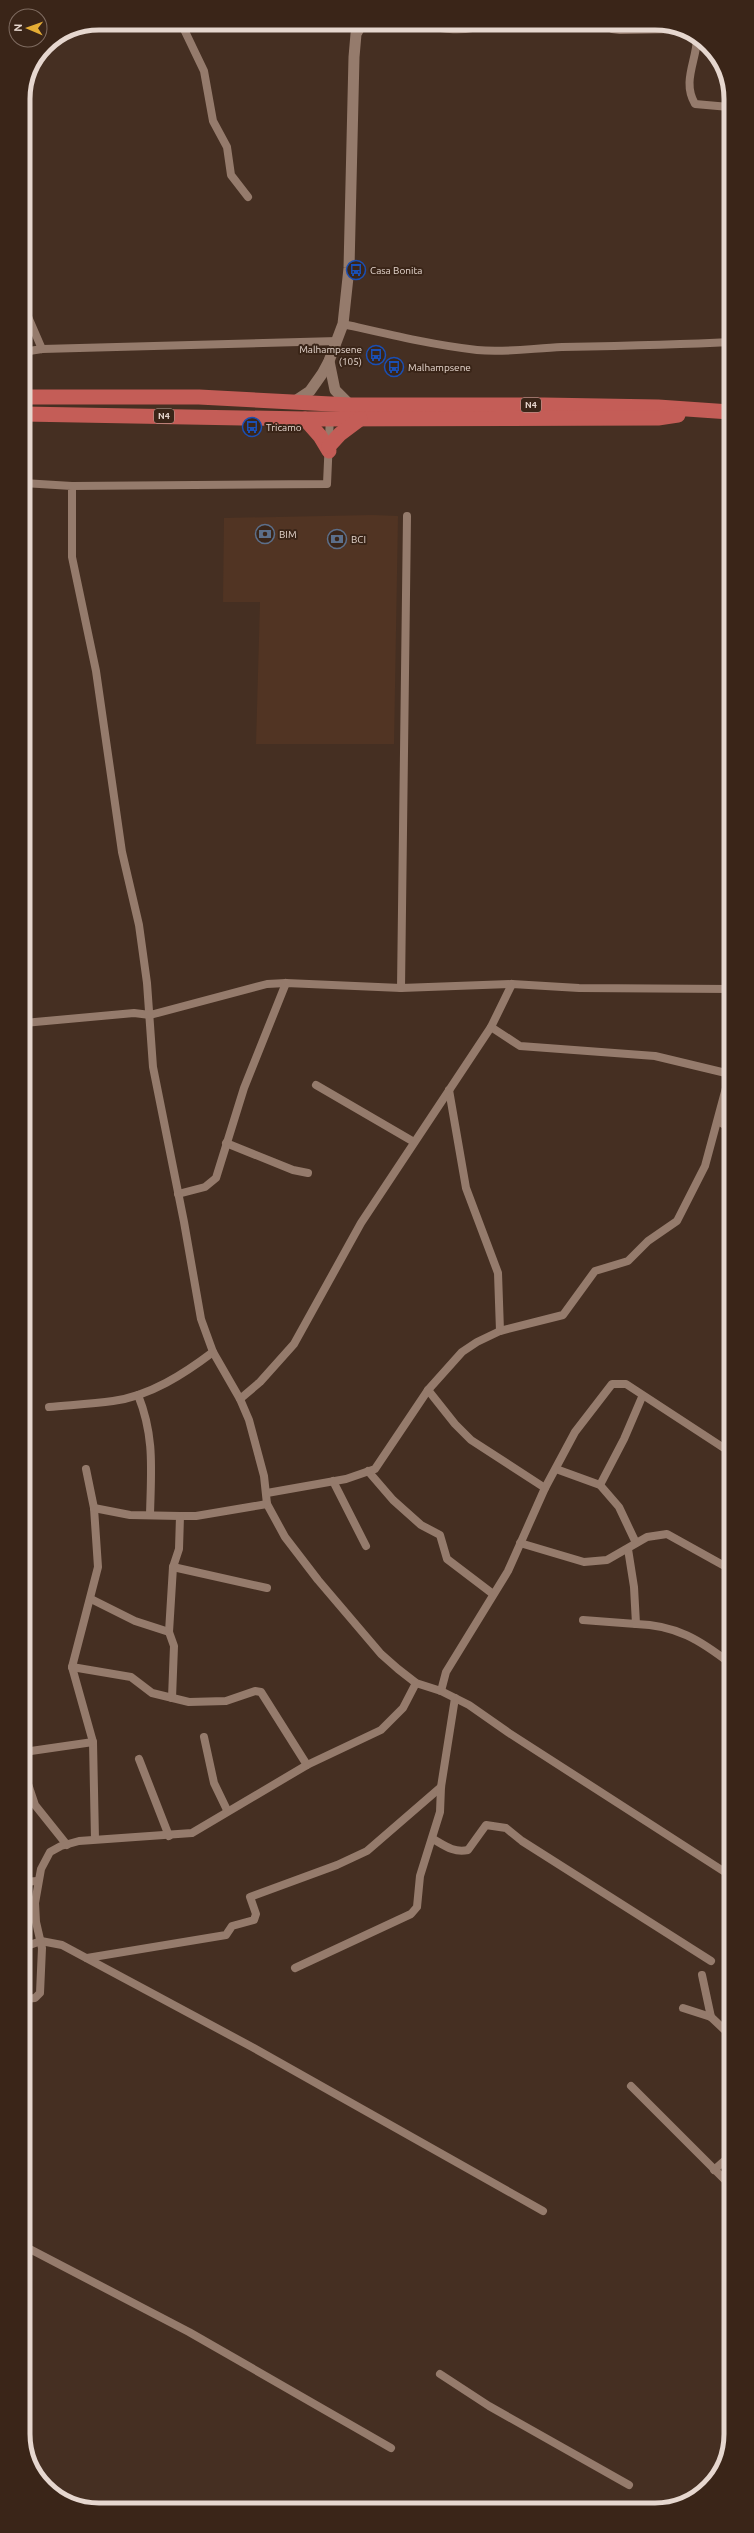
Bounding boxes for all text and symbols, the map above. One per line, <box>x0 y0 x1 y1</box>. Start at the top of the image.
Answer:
north arrow <box>8 8 48 48</box>
text: N <box>12 23 24 32</box>
bus stop icon: Casa Bonita <box>345 259 367 281</box>
place label: Casa Bonita <box>370 265 422 276</box>
place label: Malhampsene (105) <box>299 344 362 367</box>
bus stop icon: Malhampsene (105) <box>365 344 387 366</box>
bus stop icon: Malhampsene <box>383 356 405 378</box>
place label: Malhampsene <box>408 362 471 373</box>
road number: N4 <box>521 398 541 412</box>
road number: N4 <box>154 409 174 423</box>
bus stop icon: Tricamo <box>241 416 263 438</box>
place label: Tricamo <box>266 422 302 433</box>
bank icon: BIM <box>254 523 276 545</box>
bank icon: BCI <box>326 528 348 550</box>
place label: BIM <box>279 529 297 540</box>
place label: BCI <box>351 534 366 545</box>

